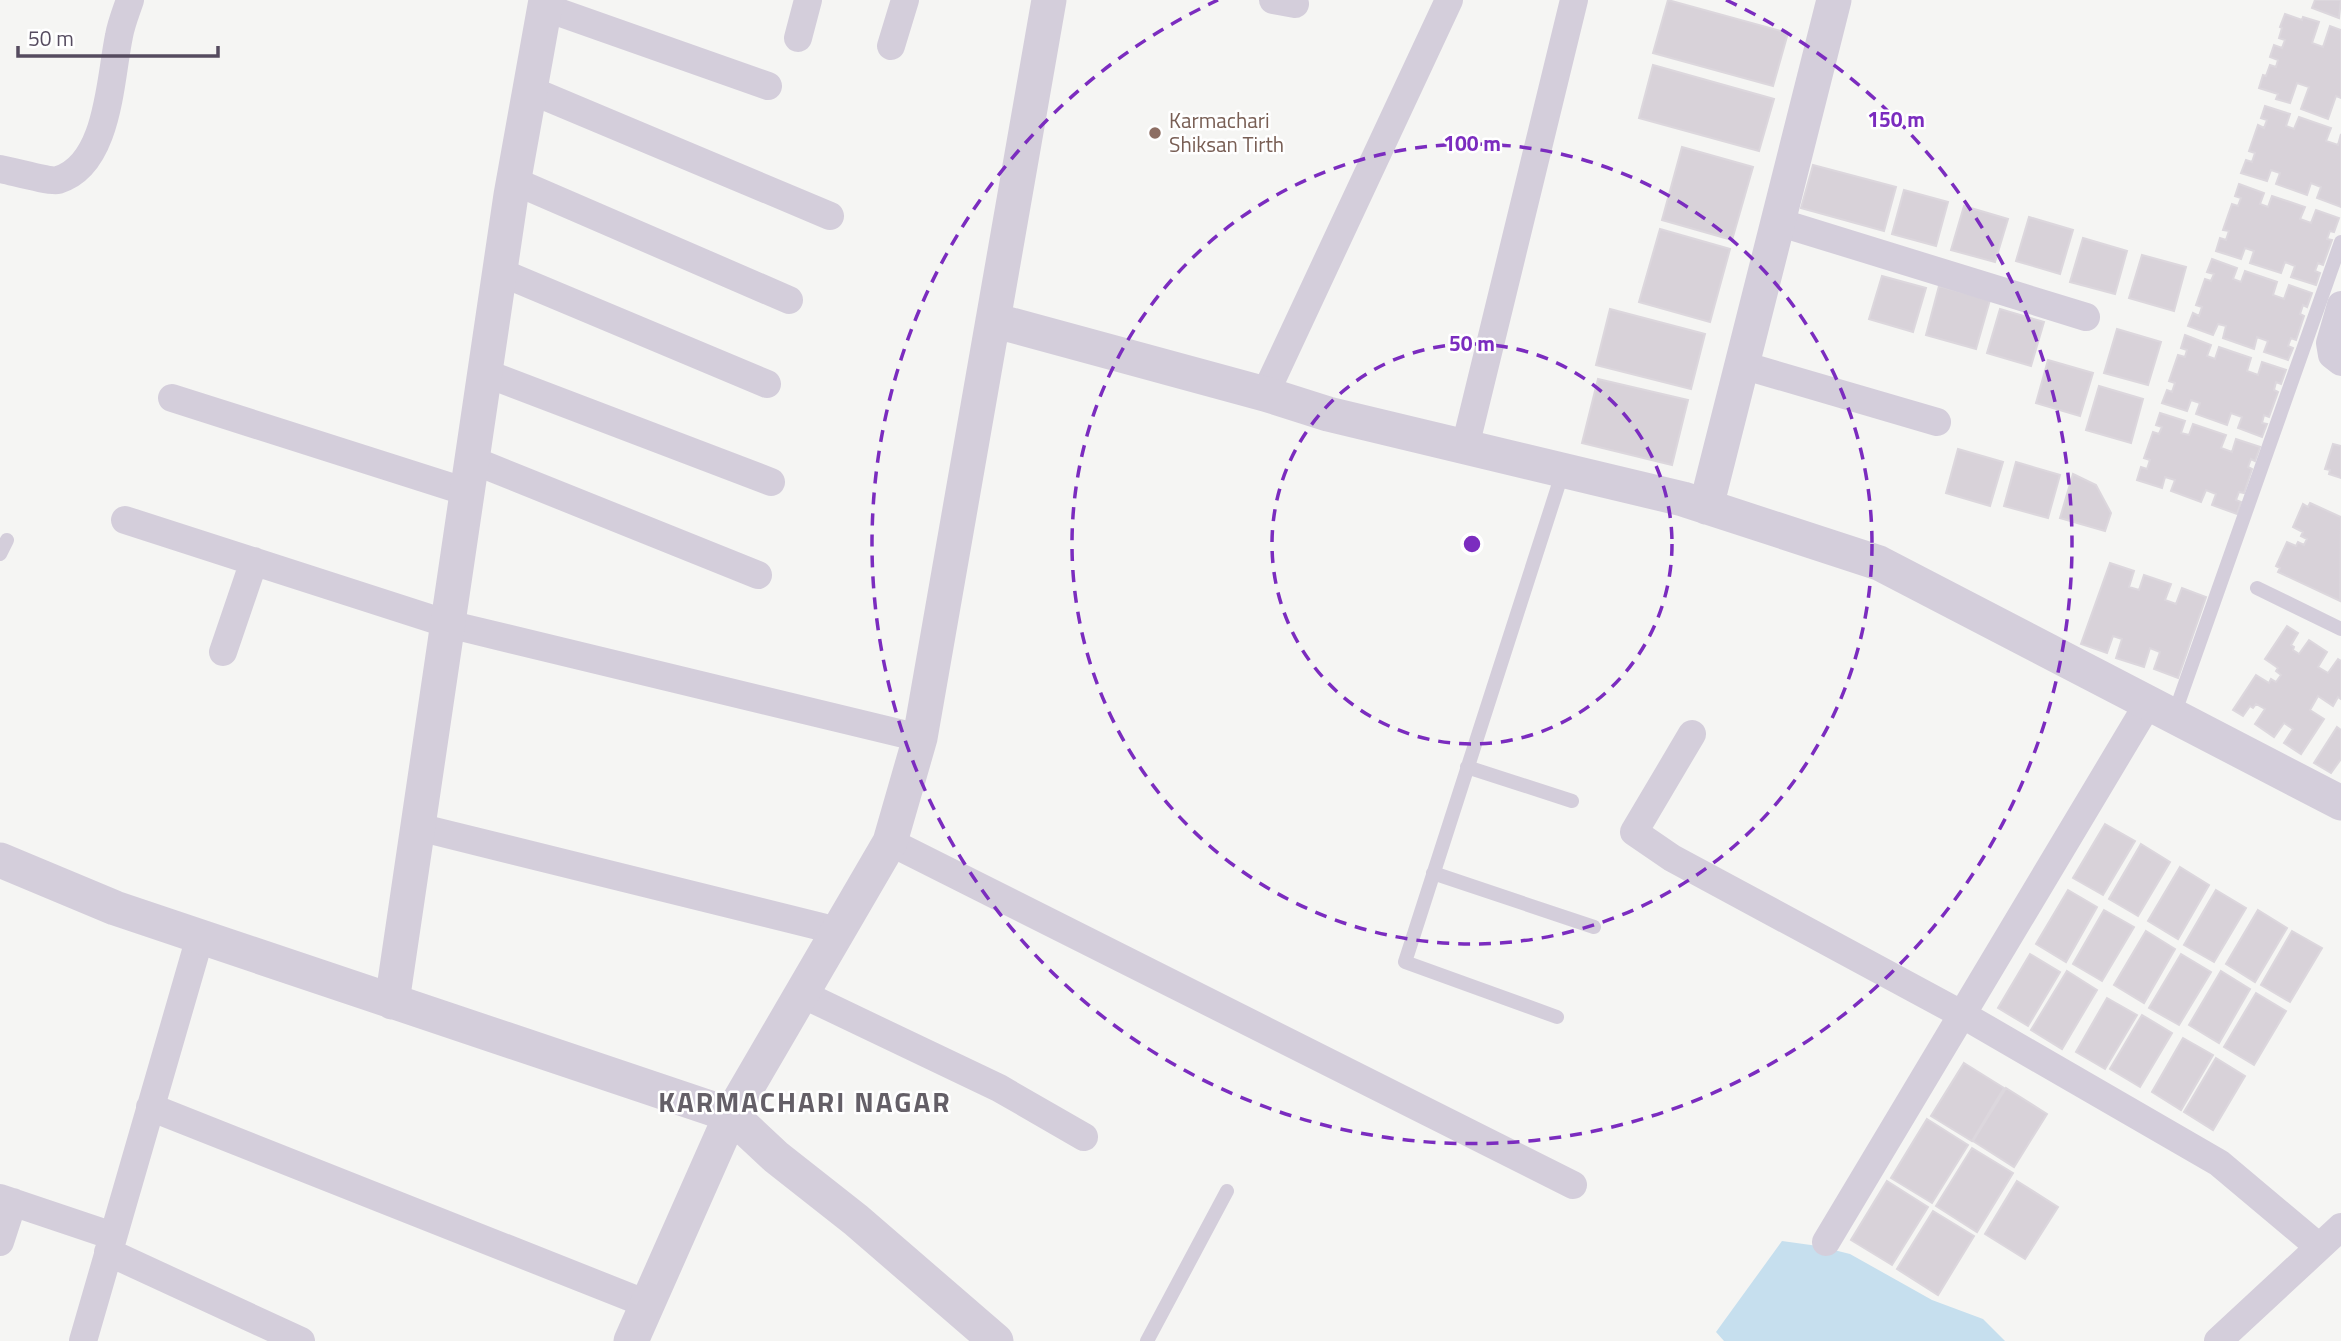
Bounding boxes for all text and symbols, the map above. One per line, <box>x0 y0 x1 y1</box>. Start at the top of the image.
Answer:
scale bar <box>18 14 217 58</box>
text: 50 m <box>28 22 74 54</box>
text: 150 m <box>1867 103 1925 135</box>
place label: Karmachari Shiksan Tirth <box>1169 104 1284 160</box>
marker: Karmachari Shiksan Tirth <box>1147 125 1163 141</box>
text: 100 m <box>1443 127 1501 159</box>
text: 50 m <box>1449 327 1495 359</box>
centre of rings <box>1460 532 1484 556</box>
district label: KARMACHARI NAGAR <box>658 1080 952 1123</box>

